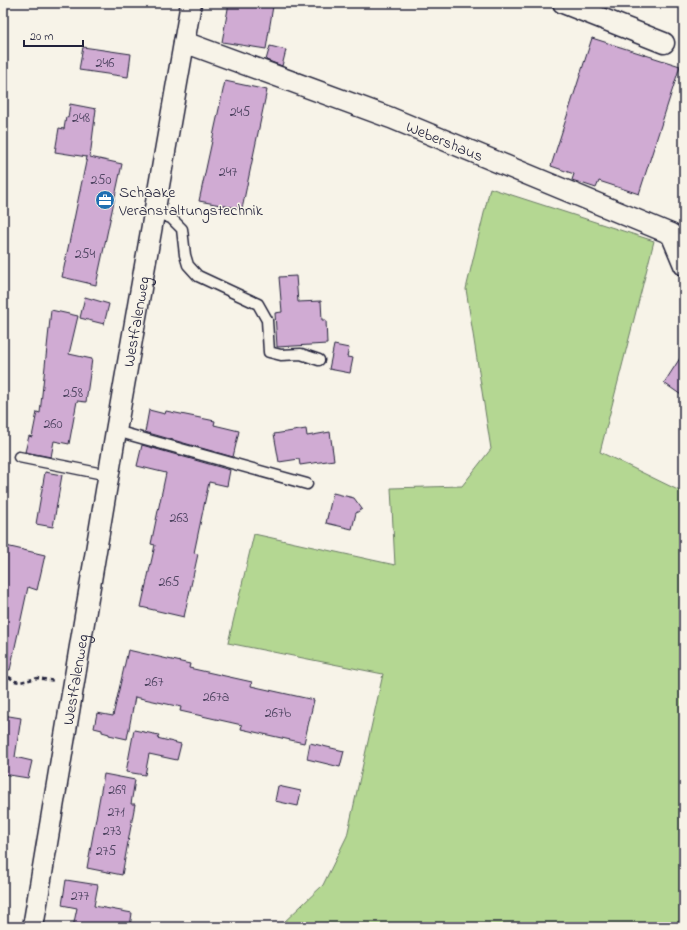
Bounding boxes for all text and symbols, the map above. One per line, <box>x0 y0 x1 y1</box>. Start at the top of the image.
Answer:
scale bar <box>24 22 83 48</box>
text: 20 m <box>30 28 53 46</box>
house number: 246 <box>96 53 114 74</box>
house number: 245 <box>230 102 250 123</box>
house number: 248 <box>72 108 90 129</box>
street label: Webershaus <box>402 115 487 169</box>
house number: 247 <box>219 162 237 183</box>
house number: 250 <box>90 170 112 191</box>
place label: Schaake Veranstaltungstechnik <box>118 181 264 223</box>
office icon: Schaake Veranstaltungstechnik <box>94 189 116 211</box>
house number: 254 <box>75 244 96 265</box>
street label: Westfalenweg <box>117 275 157 369</box>
house number: 258 <box>63 383 83 404</box>
house number: 260 <box>43 414 63 435</box>
house number: 263 <box>170 508 189 529</box>
house number: 265 <box>158 572 180 593</box>
street label: Westfalenweg <box>57 632 96 727</box>
house number: 267 <box>145 672 164 693</box>
house number: 267a <box>203 687 229 708</box>
house number: 267b <box>265 703 292 724</box>
house number: 269 <box>108 780 126 801</box>
house number: 271 <box>107 802 125 823</box>
house number: 273 <box>103 821 121 842</box>
house number: 275 <box>96 841 116 862</box>
house number: 277 <box>71 886 89 907</box>

